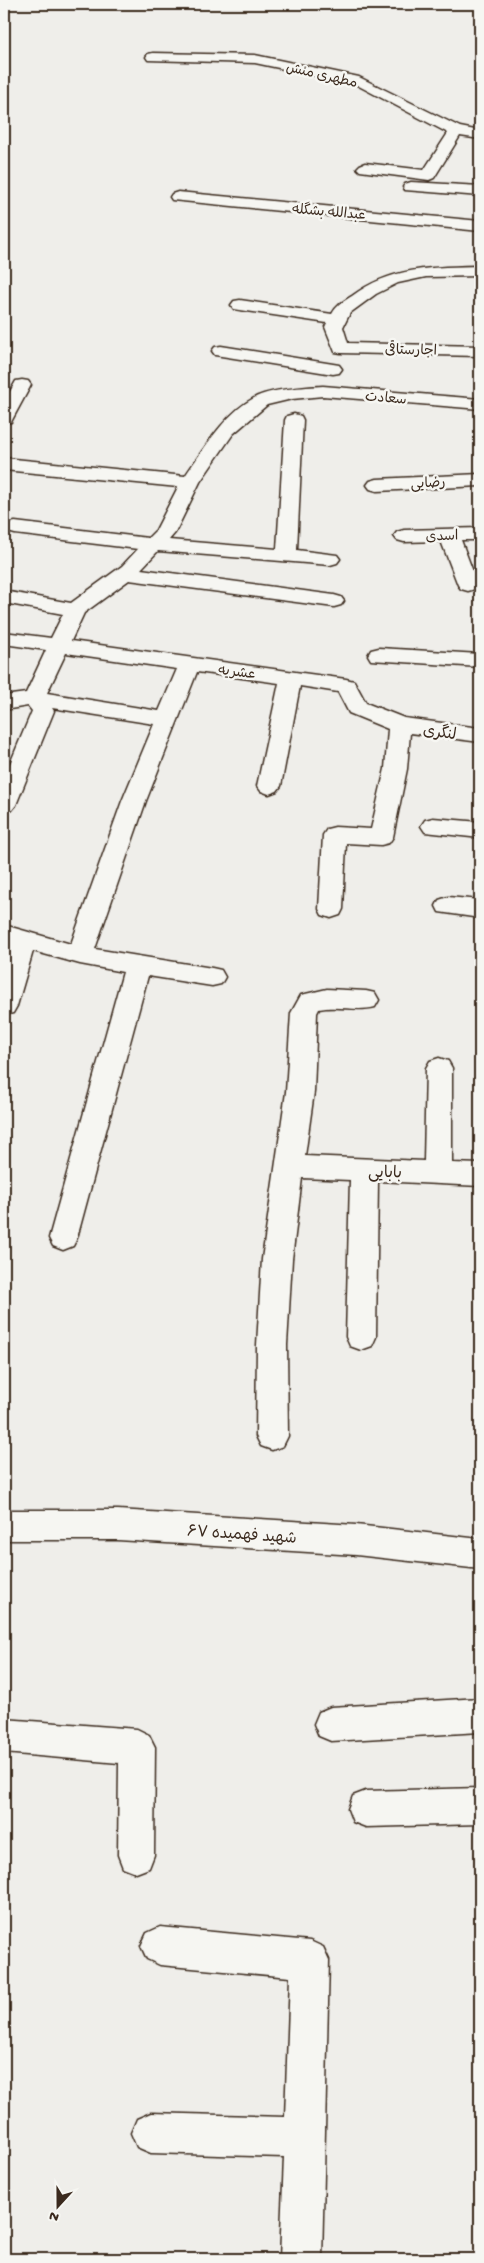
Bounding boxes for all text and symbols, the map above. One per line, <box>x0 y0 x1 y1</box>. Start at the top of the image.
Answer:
street label: مطهری منش <box>284 60 359 93</box>
street label: عبدالله بشگله <box>291 200 367 225</box>
street label: اجارستاقی <box>385 341 437 360</box>
street label: سعادت <box>364 389 407 410</box>
street label: رضایی <box>410 475 446 494</box>
street label: اسدی <box>425 528 459 547</box>
street label: عشریه <box>217 663 256 684</box>
street label: لنگری <box>422 720 458 746</box>
street label: بابایی <box>368 1165 402 1184</box>
street label: شهید فهمیده ۶۷ <box>186 1523 297 1550</box>
north arrow <box>32 2180 82 2230</box>
text: N <box>47 2206 62 2225</box>

